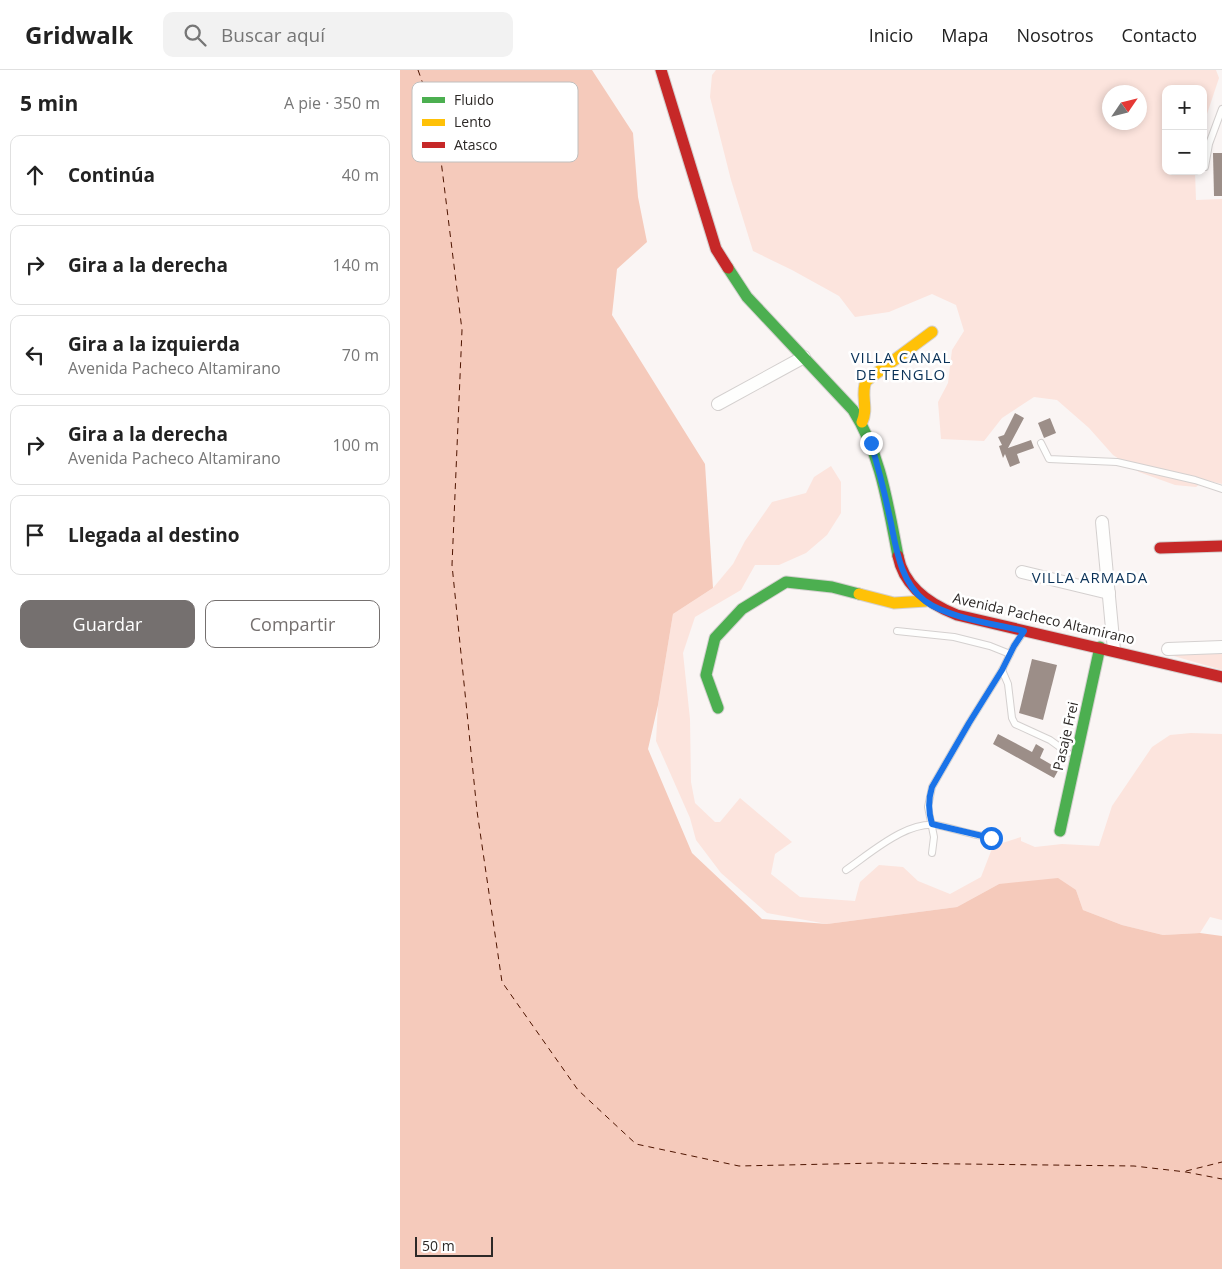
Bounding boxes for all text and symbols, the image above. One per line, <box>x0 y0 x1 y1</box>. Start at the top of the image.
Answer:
search box <box>163 12 513 57</box>
text: Gridwalk <box>25 18 133 51</box>
icon: search <box>181 21 209 49</box>
text: Buscar aquí <box>221 22 325 48</box>
text: Inicio <box>869 23 913 47</box>
text: Mapa <box>941 23 989 47</box>
text: Nosotros <box>1017 23 1094 47</box>
text: Contacto <box>1122 23 1197 47</box>
legend <box>412 82 578 162</box>
north arrow <box>1102 85 1147 130</box>
map controls <box>1162 85 1207 175</box>
button: + <box>1162 85 1207 130</box>
text: 5 min <box>20 89 78 117</box>
text: Fluido <box>454 90 494 109</box>
text: A pie · 350 m <box>284 92 380 114</box>
text: Lento <box>454 112 491 131</box>
button: − <box>1162 130 1207 175</box>
text: Atasco <box>454 135 497 154</box>
icon: ahead <box>21 161 49 189</box>
text: Continúa <box>68 162 155 188</box>
text: 40 m <box>342 164 379 186</box>
icon: right <box>21 251 49 279</box>
text: Gira a la derecha <box>68 252 228 278</box>
text: 140 m <box>333 254 379 276</box>
text: Gira a la izquierda <box>68 331 240 357</box>
icon: left <box>21 341 49 369</box>
text: 70 m <box>342 344 379 366</box>
district label: VILLA CANAL DE TENGLO <box>851 347 951 384</box>
text: Avenida Pacheco Altamirano <box>68 357 281 379</box>
text: Gira a la derecha <box>68 421 228 447</box>
icon: right <box>21 431 49 459</box>
route end <box>860 432 883 455</box>
text: 100 m <box>333 434 379 456</box>
text: Avenida Pacheco Altamirano <box>68 447 281 469</box>
icon: arrive <box>21 521 49 549</box>
text: Llegada al destino <box>68 522 240 548</box>
district label: VILLA ARMADA <box>1032 567 1148 587</box>
street label: Avenida Pacheco Altamirano <box>951 588 1137 648</box>
button: Guardar <box>20 600 195 648</box>
button: Compartir <box>205 600 380 648</box>
street label: Pasaje Frei <box>1048 700 1082 772</box>
route start <box>980 827 1003 850</box>
scale bar <box>415 1234 492 1257</box>
text: 50 m <box>422 1236 455 1255</box>

